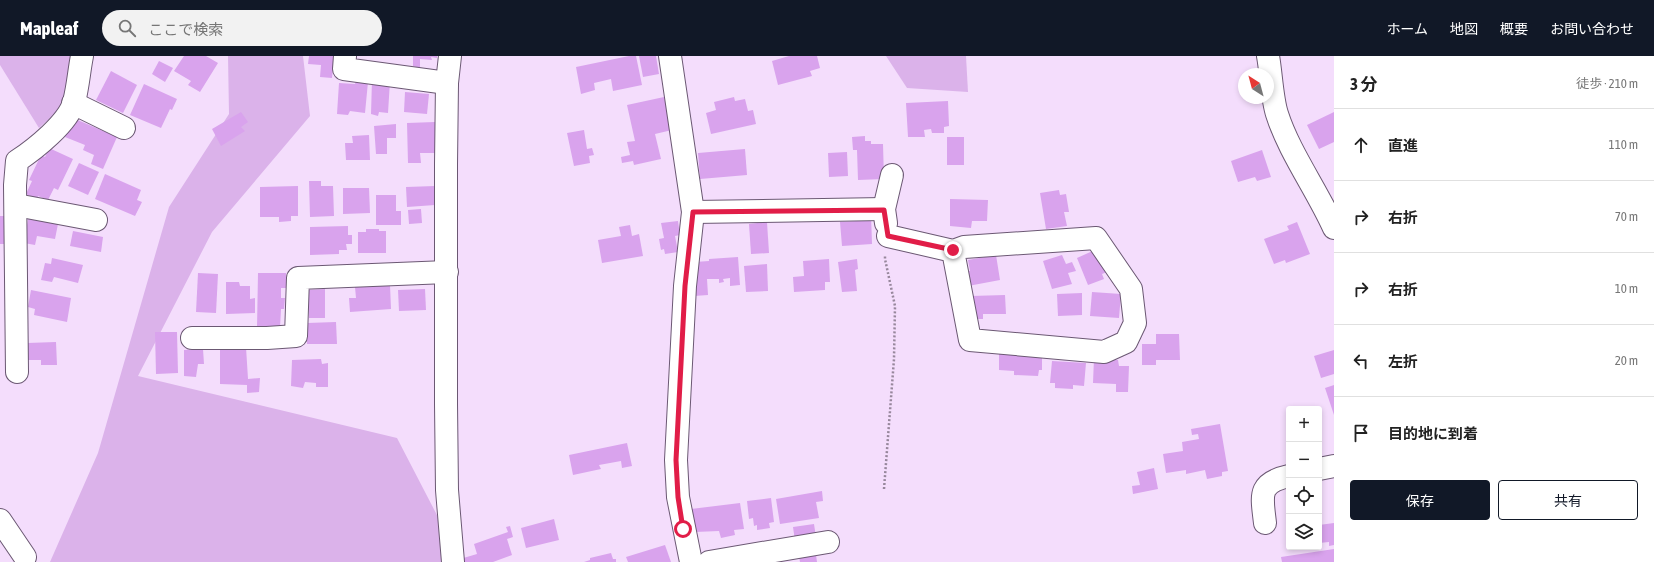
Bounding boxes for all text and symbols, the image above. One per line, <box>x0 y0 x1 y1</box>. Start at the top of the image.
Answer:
search box <box>102 10 382 46</box>
text: Mapleaf <box>20 17 78 39</box>
icon: search <box>116 17 138 39</box>
text: ここで検索 <box>148 21 223 38</box>
text: ホーム <box>1386 21 1428 37</box>
text: 地図 <box>1450 21 1478 37</box>
text: 概要 <box>1500 21 1528 37</box>
text: お問い合わせ <box>1550 21 1634 37</box>
north arrow <box>1238 68 1274 104</box>
text: 3 分 <box>1350 74 1377 94</box>
text: 徒歩 · 210 m <box>1576 76 1638 91</box>
icon: ahead <box>1350 134 1372 156</box>
text: 直進 <box>1388 137 1418 154</box>
text: 110 m <box>1609 137 1638 152</box>
icon: right <box>1350 206 1372 228</box>
text: 右折 <box>1388 209 1418 226</box>
text: 70 m <box>1615 209 1638 224</box>
route end <box>944 241 962 259</box>
icon: right <box>1350 278 1372 300</box>
text: 右折 <box>1388 281 1418 298</box>
text: 10 m <box>1615 281 1638 296</box>
icon: left <box>1350 350 1372 372</box>
text: 左折 <box>1388 353 1418 370</box>
text: 20 m <box>1615 353 1638 368</box>
map controls <box>1286 406 1322 550</box>
button: + <box>1286 406 1322 442</box>
icon: arrive <box>1350 422 1372 444</box>
text: 目的地に到着 <box>1388 425 1478 442</box>
button: − <box>1286 442 1322 478</box>
button: locate <box>1286 478 1322 514</box>
button: 保存 <box>1350 480 1490 520</box>
button: 共有 <box>1498 480 1638 520</box>
button: layers <box>1286 514 1322 550</box>
route start <box>674 520 692 538</box>

